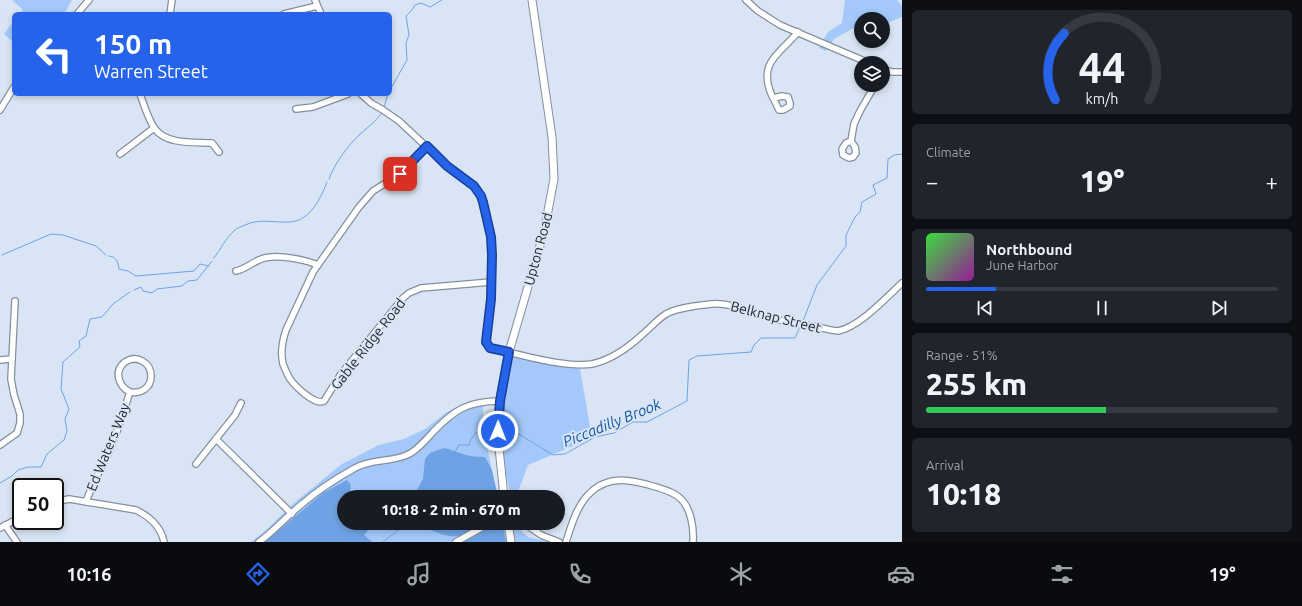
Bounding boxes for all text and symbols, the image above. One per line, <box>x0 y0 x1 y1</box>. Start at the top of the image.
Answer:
map controls <box>854 12 890 92</box>
button: search <box>854 12 890 48</box>
icon: left <box>28 28 80 80</box>
text: 150 m <box>94 28 172 59</box>
text: 44 <box>1079 44 1125 91</box>
button: layers <box>854 56 890 92</box>
text: Warren Street <box>94 61 208 81</box>
text: km/h <box>1086 91 1118 107</box>
text: Climate <box>926 145 971 159</box>
pin <box>383 157 417 191</box>
icon: arrive <box>389 163 411 185</box>
text: 19° <box>1080 164 1124 198</box>
text: − <box>926 169 938 194</box>
text: + <box>1266 169 1278 194</box>
street label: Upton Road <box>521 211 555 287</box>
text: Northbound <box>986 241 1072 258</box>
text: June Harbor <box>986 258 1058 272</box>
street label: Gable Ridge Road <box>328 295 408 393</box>
icon: previous <box>974 297 996 319</box>
icon: pause <box>1091 297 1113 319</box>
icon: next <box>1208 297 1230 319</box>
street label: Belknap Street <box>729 298 824 336</box>
text: Range · 51% <box>926 348 998 362</box>
text: 255 km <box>926 367 1027 401</box>
water label: Piccadilly Brook <box>560 395 664 450</box>
street label: Ed Waters Way <box>83 400 133 493</box>
position arrow <box>477 410 519 452</box>
text: Arrival <box>926 458 964 472</box>
text: 10:18 <box>926 477 1001 511</box>
speed limit sign: 50 <box>12 478 64 530</box>
text: 10:18 · 2 min · 670 m <box>381 501 521 518</box>
icon: directions <box>244 560 272 588</box>
icon: music <box>405 560 433 588</box>
icon: phone <box>566 560 594 588</box>
icon: climate <box>727 560 755 588</box>
icon: car <box>887 560 915 588</box>
icon: filters <box>1048 560 1076 588</box>
text: 10:16 <box>66 564 111 584</box>
text: 19° <box>1209 564 1236 584</box>

